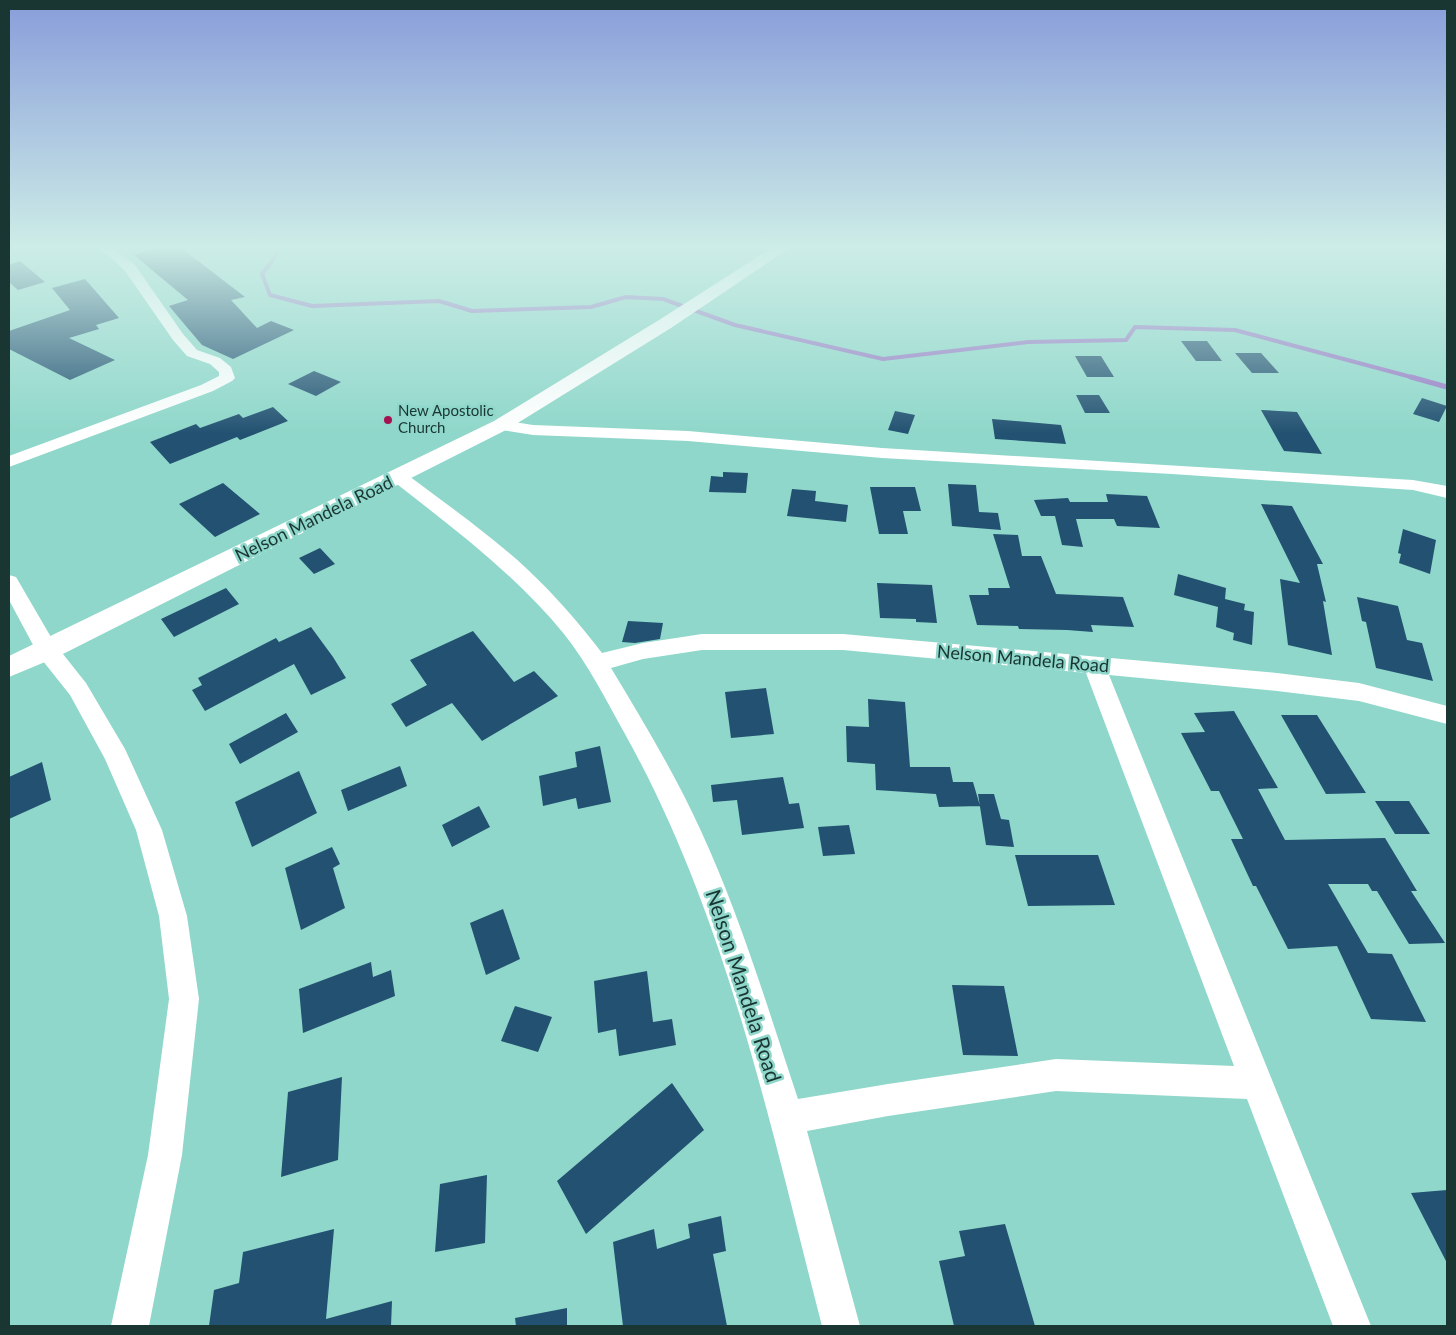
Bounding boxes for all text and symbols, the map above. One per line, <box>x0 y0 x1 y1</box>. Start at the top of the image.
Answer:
place label: New Apostolic Church <box>398 401 494 436</box>
marker: New Apostolic Church <box>382 414 394 426</box>
street label: Nelson Mandela Road <box>231 470 396 566</box>
street label: Nelson Mandela Road <box>936 640 1110 676</box>
street label: Nelson Mandela Road <box>701 886 787 1085</box>

